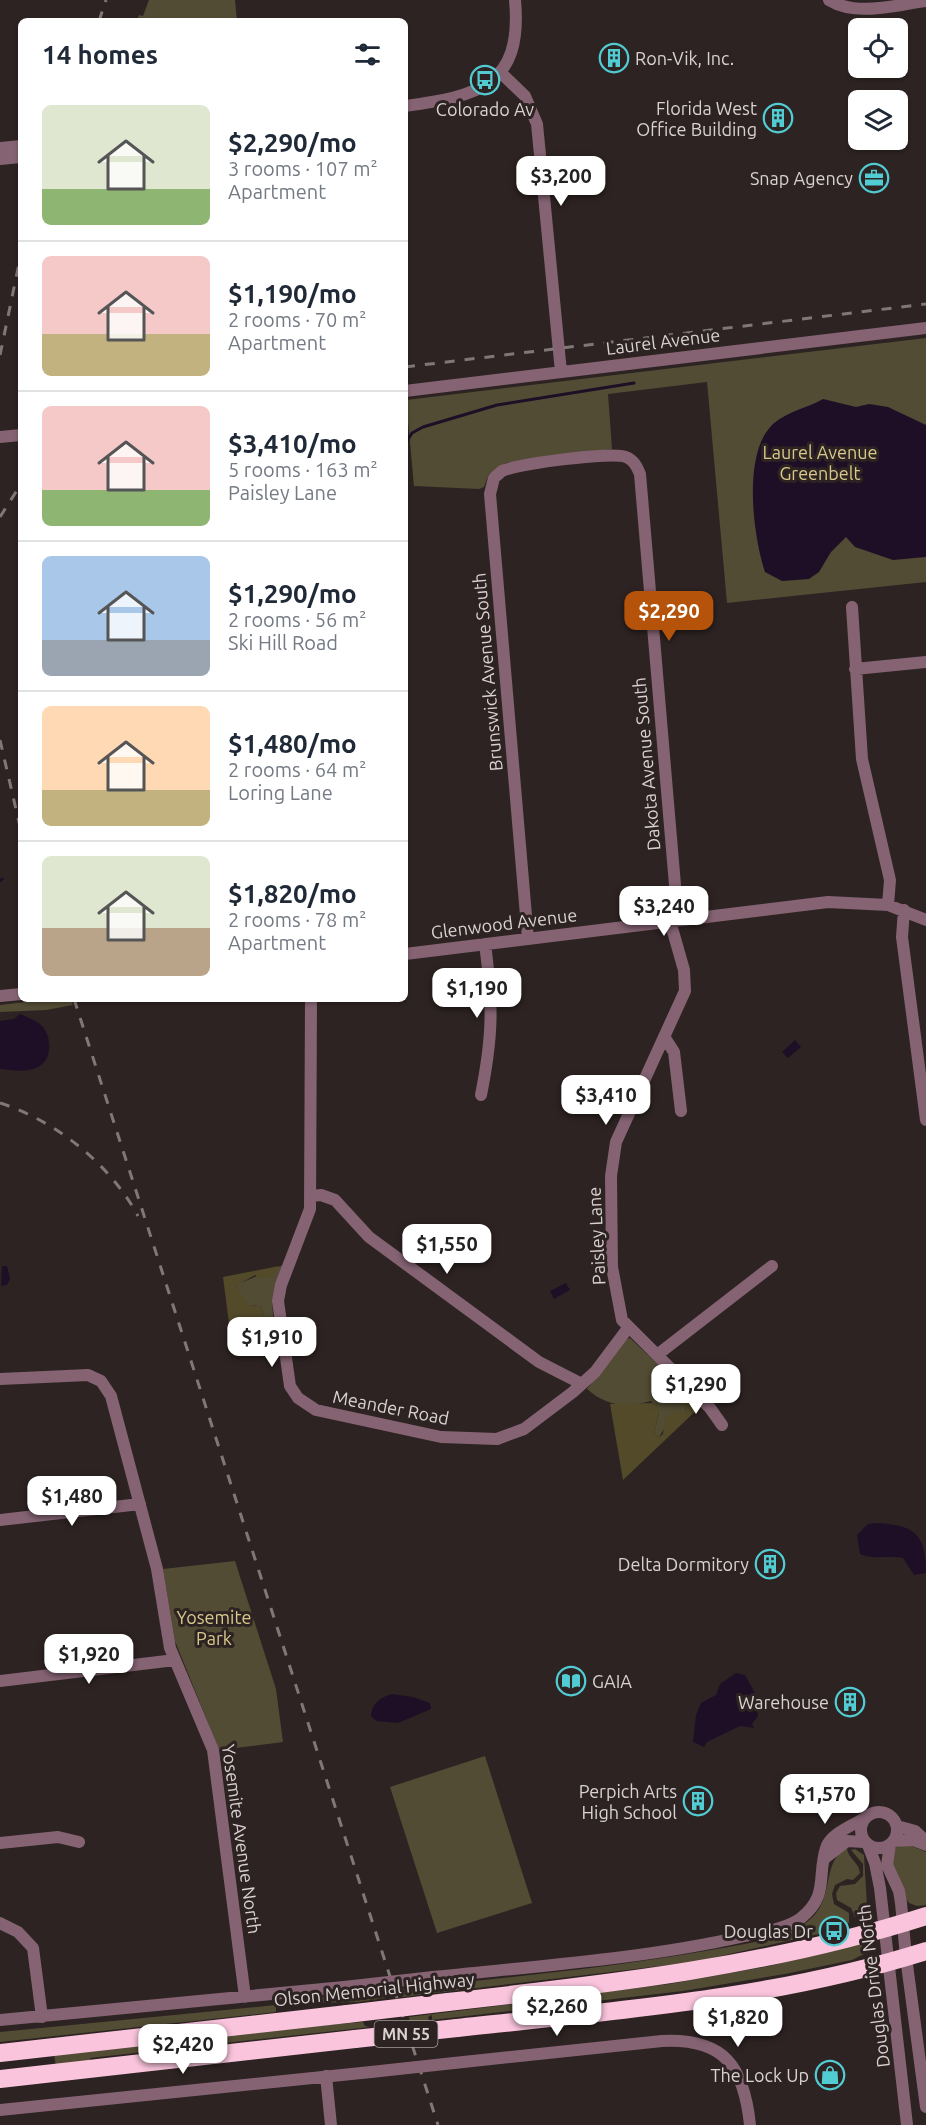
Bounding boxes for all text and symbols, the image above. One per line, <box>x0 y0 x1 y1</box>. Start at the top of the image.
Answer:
map controls <box>848 18 908 150</box>
button: locate <box>848 18 908 78</box>
icon: filters <box>351 38 384 71</box>
text: 14 homes <box>42 40 158 69</box>
building icon: Ron-Vik, Inc. <box>598 42 630 74</box>
place label: Ron-Vik, Inc. <box>635 48 734 68</box>
bus stop icon: Colorado Av <box>469 64 501 96</box>
button: layers <box>848 90 908 150</box>
place label: Florida West Office Building <box>636 98 757 139</box>
place label: Colorado Av <box>436 99 534 119</box>
building icon: Florida West Office Building <box>762 102 794 134</box>
text: $2,290/mo <box>228 128 357 157</box>
icon: home <box>90 129 162 201</box>
pin: $3,200 <box>512 156 610 207</box>
text: 3 rooms · 107 m² <box>228 157 378 180</box>
office icon: Snap Agency <box>858 162 890 194</box>
text: $3,200 <box>530 164 592 187</box>
place label: Snap Agency <box>750 168 853 188</box>
text: Apartment <box>228 180 326 203</box>
text: $1,190/mo <box>228 279 357 308</box>
icon: home <box>90 280 162 352</box>
text: 2 rooms · 70 m² <box>228 308 366 331</box>
street label: Laurel Avenue <box>605 324 721 358</box>
text: Apartment <box>228 331 326 354</box>
text: $3,410/mo <box>228 429 357 458</box>
icon: home <box>90 430 162 502</box>
park label: Laurel Avenue Greenbelt <box>763 442 877 483</box>
text: 5 rooms · 163 m² <box>228 458 378 481</box>
text: Paisley Lane <box>228 481 337 504</box>
street label: Brunswick Avenue South <box>468 572 506 772</box>
text: $1,290/mo <box>228 579 357 608</box>
icon: home <box>90 580 162 652</box>
pin: $2,290 <box>620 591 718 642</box>
text: $2,290 <box>638 599 700 622</box>
text: 2 rooms · 56 m² <box>228 608 366 631</box>
text: Ski Hill Road <box>228 631 338 654</box>
street label: Dakota Avenue South <box>628 676 664 852</box>
text: $1,480/mo <box>228 729 357 758</box>
icon: home <box>90 730 162 802</box>
text: 2 rooms · 64 m² <box>228 758 366 781</box>
text: Loring Lane <box>228 781 333 804</box>
text: $1,820/mo <box>228 879 357 908</box>
icon: home <box>90 880 162 952</box>
pin: $3,240 <box>615 886 713 937</box>
text: $3,240 <box>633 894 695 917</box>
street label: Glenwood Avenue <box>430 904 578 942</box>
text: 2 rooms · 78 m² <box>228 908 366 931</box>
text: Apartment <box>228 931 326 954</box>
pin: $1,190 <box>428 968 526 1019</box>
text: $1,190 <box>446 976 508 999</box>
pin: $3,410 <box>557 1075 655 1126</box>
text: $3,410 <box>575 1083 637 1106</box>
street label: Paisley Lane <box>583 1186 609 1286</box>
pin: $1,550 <box>398 1224 496 1275</box>
text: $1,550 <box>416 1232 478 1255</box>
pin: $1,910 <box>223 1317 321 1368</box>
text: $1,910 <box>241 1325 303 1348</box>
pin: $1,290 <box>647 1364 745 1415</box>
text: $1,290 <box>665 1372 727 1395</box>
street label: Meander Road <box>331 1386 451 1428</box>
pin: $1,480 <box>23 1476 121 1527</box>
text: $1,480 <box>41 1484 103 1507</box>
building icon: Delta Dormitory <box>754 1548 786 1580</box>
place label: Delta Dormitory <box>618 1554 749 1574</box>
park label: Yosemite Park <box>177 1607 251 1648</box>
pin: $1,920 <box>40 1634 138 1685</box>
text: $1,920 <box>58 1642 120 1665</box>
library icon: GAIA <box>555 1665 587 1697</box>
place label: GAIA <box>592 1671 632 1691</box>
building icon: Warehouse <box>834 1686 866 1718</box>
place label: Warehouse <box>738 1692 829 1712</box>
street label: Yosemite Avenue North <box>219 1743 265 1935</box>
pin: $1,570 <box>776 1774 874 1825</box>
place label: Perpich Arts High School <box>579 1781 677 1822</box>
text: $1,570 <box>794 1782 856 1805</box>
building icon: Perpich Arts High School <box>682 1785 714 1817</box>
street label: Douglas Drive North <box>853 1903 893 2069</box>
bus stop icon: Douglas Dr <box>818 1915 850 1947</box>
place label: Douglas Dr <box>724 1921 813 1941</box>
street label: Olson Memorial Highway <box>273 1968 476 2009</box>
pin: $2,260 <box>508 1986 606 2037</box>
text: $2,260 <box>526 1994 588 2017</box>
pin: $1,820 <box>689 1997 787 2048</box>
text: $1,820 <box>707 2005 769 2028</box>
road number: MN 55 <box>374 2021 438 2047</box>
pin: $2,420 <box>134 2024 232 2075</box>
text: $2,420 <box>152 2032 214 2055</box>
shop icon: The Lock Up <box>814 2059 846 2091</box>
place label: The Lock Up <box>711 2065 809 2085</box>

